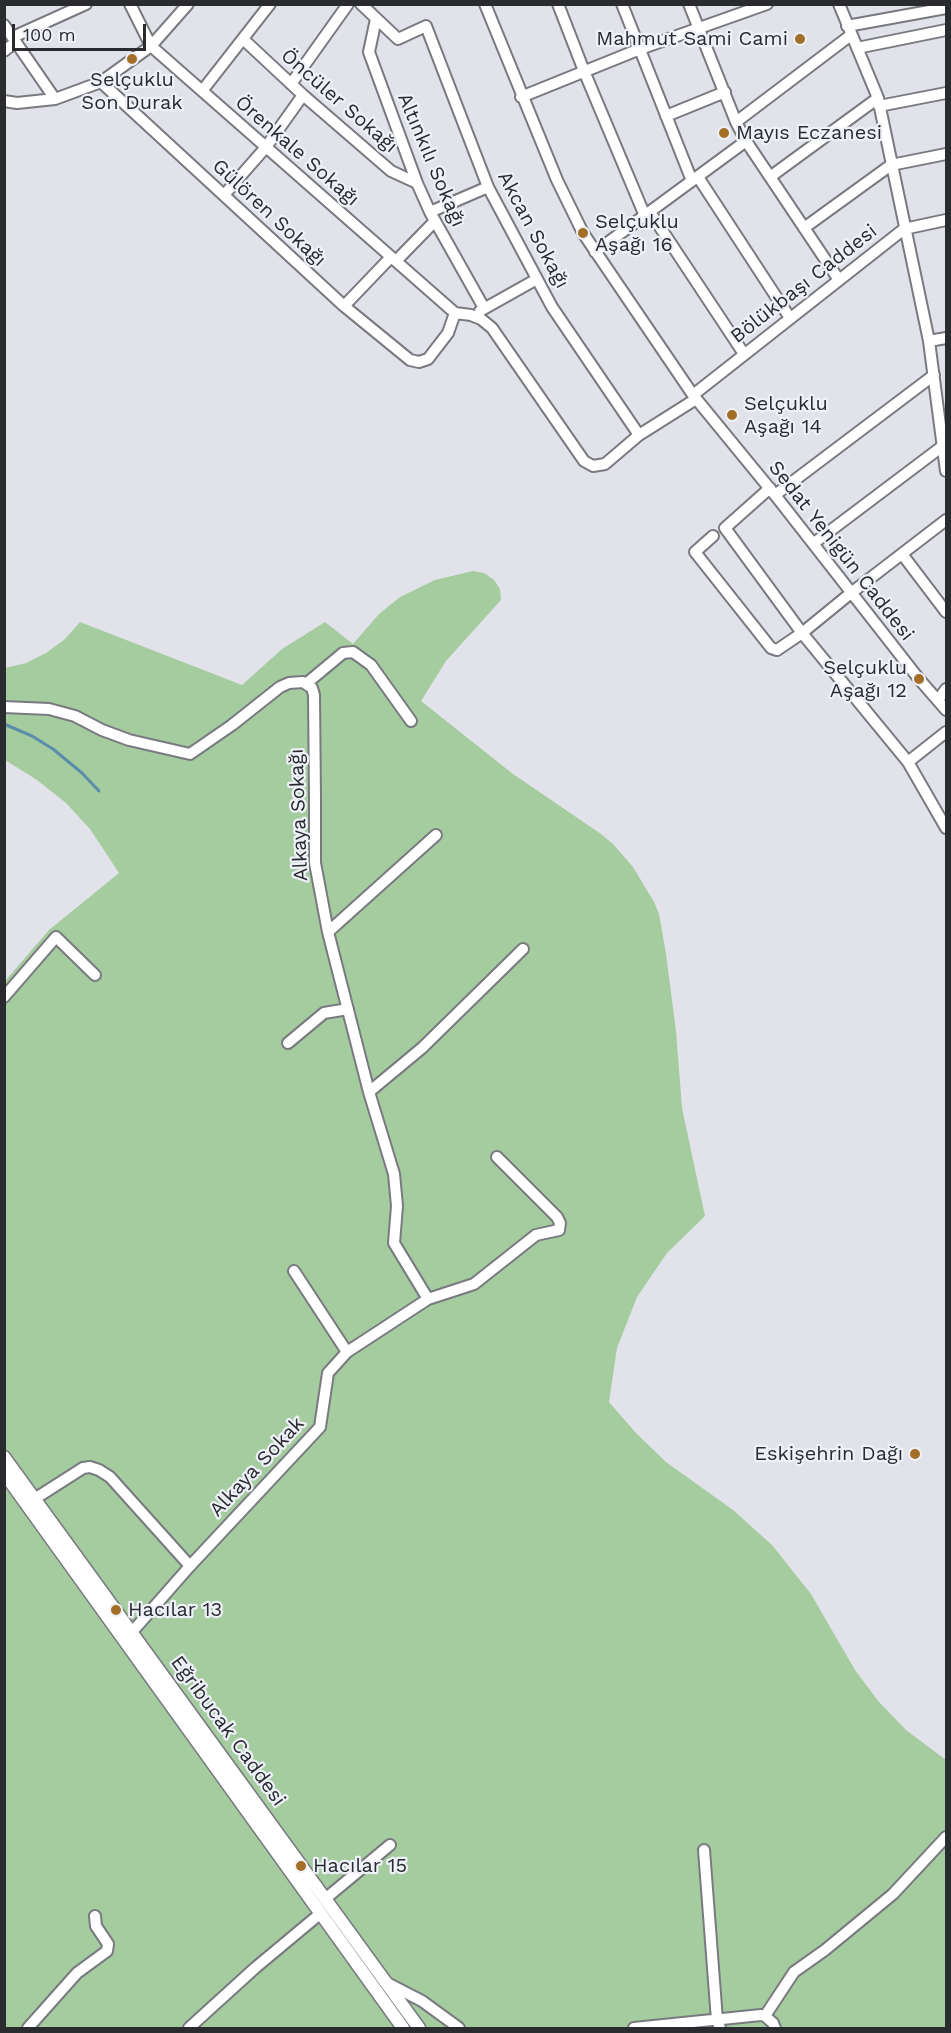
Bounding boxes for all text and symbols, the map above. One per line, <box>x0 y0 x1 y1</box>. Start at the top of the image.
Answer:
scale bar <box>15 12 148 50</box>
text: 100 m <box>23 24 76 45</box>
place label: Mahmut Sami Cami <box>596 27 788 51</box>
marker: Mahmut Sami Cami <box>793 32 807 46</box>
street label: Öncüler Sokağı <box>276 44 402 158</box>
marker: Selçuklu Son Durak <box>125 52 139 66</box>
place label: Selçuklu Son Durak <box>81 68 183 115</box>
street label: Altınkılı Sokağı <box>392 89 470 231</box>
street label: Örenkale Sokağı <box>230 91 364 211</box>
place label: Mayıs Eczanesi <box>736 121 882 145</box>
marker: Mayıs Eczanesi <box>717 126 731 140</box>
street label: Gülören Sokağı <box>207 154 331 272</box>
street label: Akcan Sokağı <box>492 167 574 293</box>
place label: Selçuklu Aşağı 16 <box>595 210 679 257</box>
street label: Bölükbaşı Caddesi <box>726 219 882 349</box>
marker: Selçuklu Aşağı 16 <box>576 226 590 240</box>
place label: Selçuklu Aşağı 14 <box>744 392 828 439</box>
marker: Selçuklu Aşağı 14 <box>725 408 739 422</box>
street label: Sedat Yenigün Caddesi <box>763 456 919 646</box>
place label: Selçuklu Aşağı 12 <box>823 656 907 703</box>
marker: Selçuklu Aşağı 12 <box>912 672 926 686</box>
street label: Alkaya Sokağı <box>285 748 313 882</box>
street label: Alkaya Sokak <box>205 1412 309 1522</box>
place label: Eskişehrin Dağı <box>754 1442 903 1466</box>
marker: Eskişehrin Dağı <box>908 1447 922 1461</box>
place label: Hacılar 13 <box>128 1598 222 1622</box>
marker: Hacılar 13 <box>109 1603 123 1617</box>
street label: Eğribucak Caddesi <box>165 1651 291 1811</box>
place label: Hacılar 15 <box>313 1854 407 1878</box>
marker: Hacılar 15 <box>294 1859 308 1873</box>

